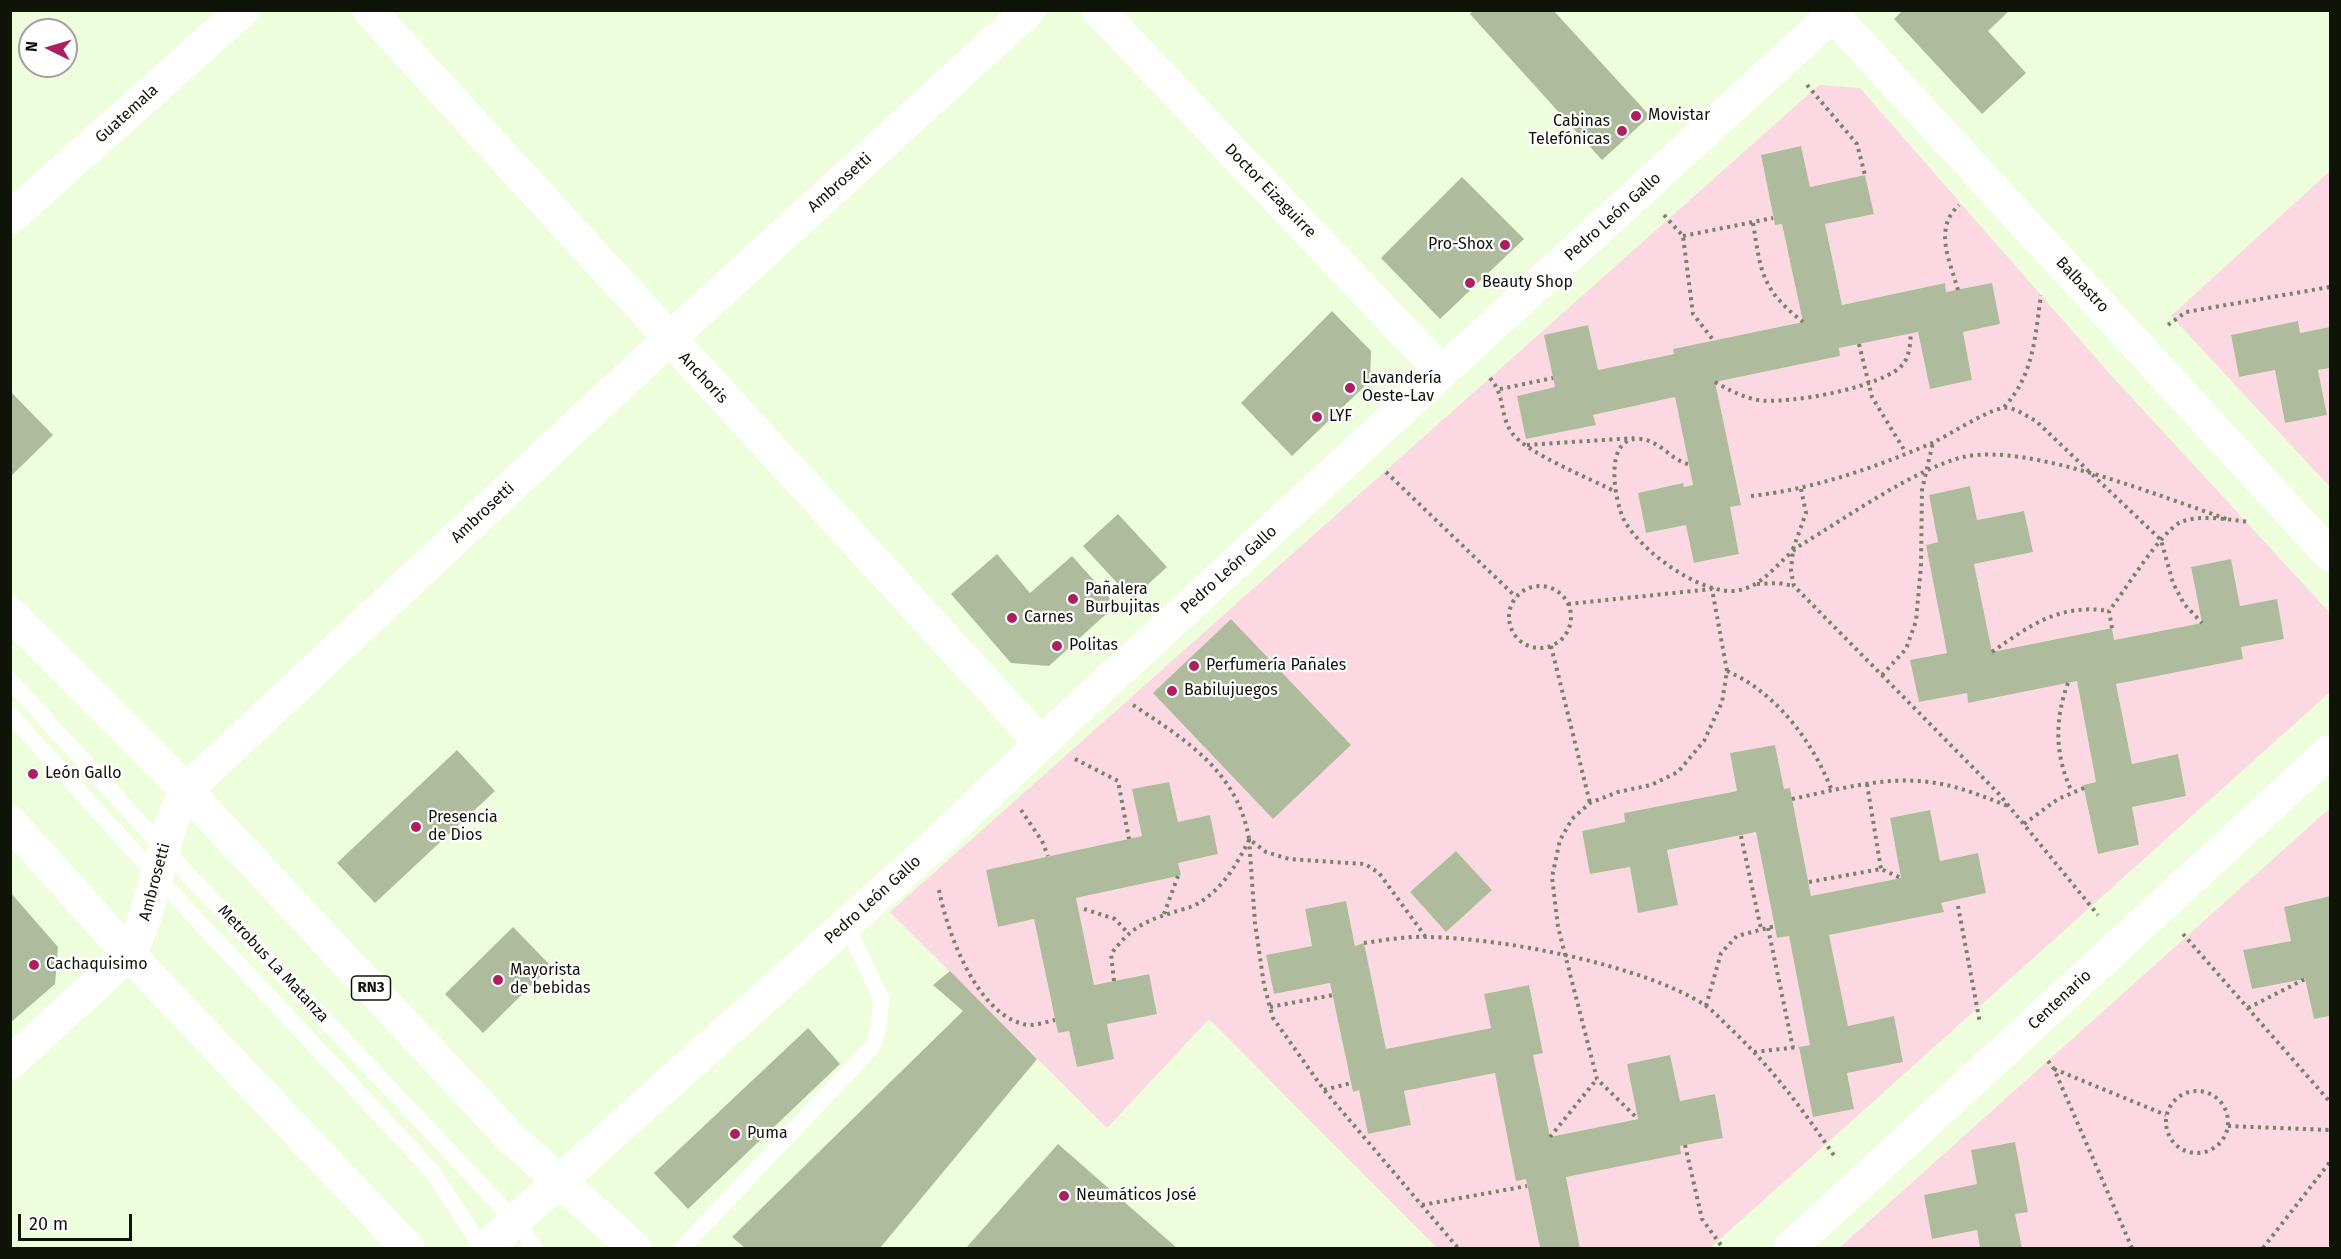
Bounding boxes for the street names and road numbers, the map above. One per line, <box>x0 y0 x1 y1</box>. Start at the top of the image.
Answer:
street label: Guatemala <box>92 81 162 147</box>
street label: Doctor Eizaguirre <box>1220 140 1320 242</box>
street label: Ambrosetti <box>804 149 876 217</box>
street label: Pedro León Gallo <box>1561 169 1665 265</box>
street label: Balbastro <box>2051 253 2113 317</box>
street label: Anchoris <box>674 348 732 408</box>
street label: Ambrosetti <box>447 479 519 547</box>
street label: Pedro León Gallo <box>1177 522 1281 618</box>
street label: Ambrosetti <box>135 841 175 923</box>
street label: Pedro León Gallo <box>821 852 925 948</box>
street label: Metrobus La Matanza <box>214 901 332 1027</box>
street label: Centenario <box>2025 966 2095 1034</box>
road number: RN3 <box>352 976 391 1000</box>

